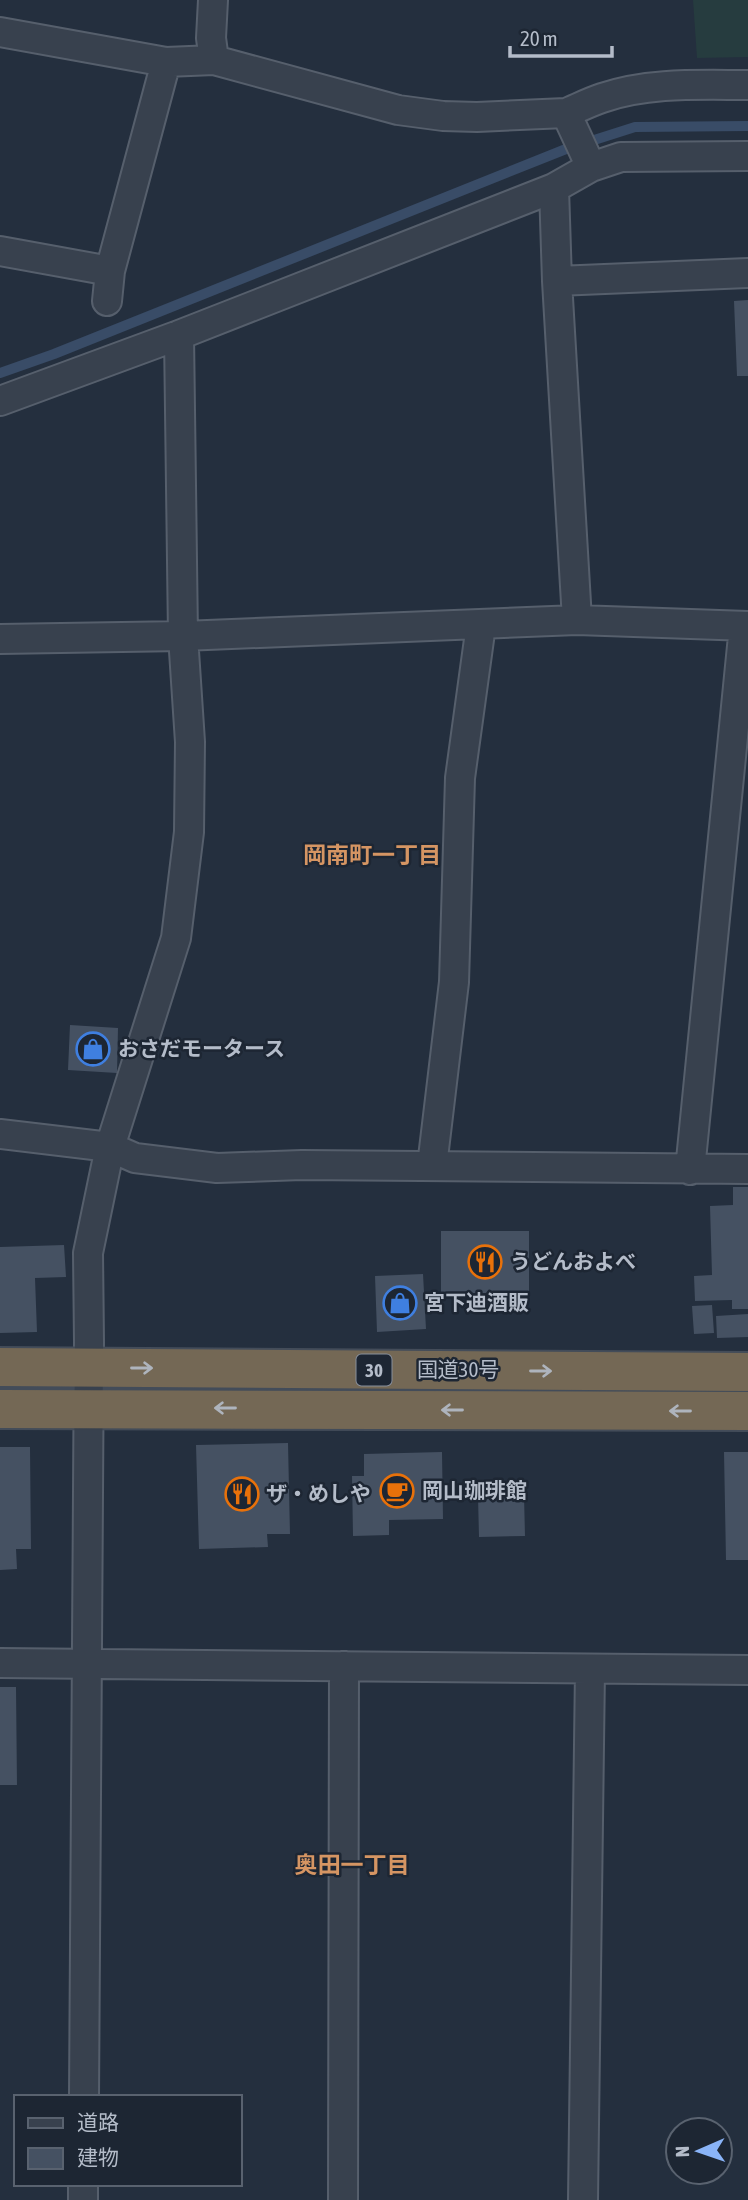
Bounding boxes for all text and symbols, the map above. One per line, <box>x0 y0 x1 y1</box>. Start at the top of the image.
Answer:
scale bar <box>510 14 612 58</box>
text: 20 m <box>520 26 558 50</box>
district label: 岡南町一丁目 <box>303 842 441 868</box>
shop icon: おさだモータース <box>74 1030 112 1068</box>
place label: おさだモータース <box>118 1036 285 1060</box>
restaurant icon: うどんおよべ <box>466 1243 504 1281</box>
place label: うどんおよべ <box>510 1249 636 1273</box>
shop icon: 宮下迪酒販 <box>381 1284 419 1322</box>
place label: 宮下迪酒販 <box>424 1290 529 1314</box>
road number: 30 <box>356 1354 392 1386</box>
street label: 国道30号 <box>417 1357 499 1381</box>
one-way arrow <box>130 1361 153 1375</box>
one-way arrow <box>529 1364 552 1378</box>
one-way arrow <box>214 1402 237 1415</box>
one-way arrow <box>441 1403 464 1417</box>
one-way arrow <box>669 1404 692 1418</box>
cafe icon: 岡山珈琲館 <box>378 1472 416 1510</box>
restaurant icon: ザ・めしや <box>223 1475 261 1513</box>
place label: 岡山珈琲館 <box>422 1478 527 1502</box>
place label: ザ・めしや <box>266 1481 371 1505</box>
district label: 奥田一丁目 <box>295 1852 410 1878</box>
legend <box>14 2095 242 2186</box>
text: 道路 <box>77 2110 119 2134</box>
north arrow <box>664 2116 734 2186</box>
text: 建物 <box>77 2145 119 2169</box>
text: N <box>671 2146 693 2158</box>

